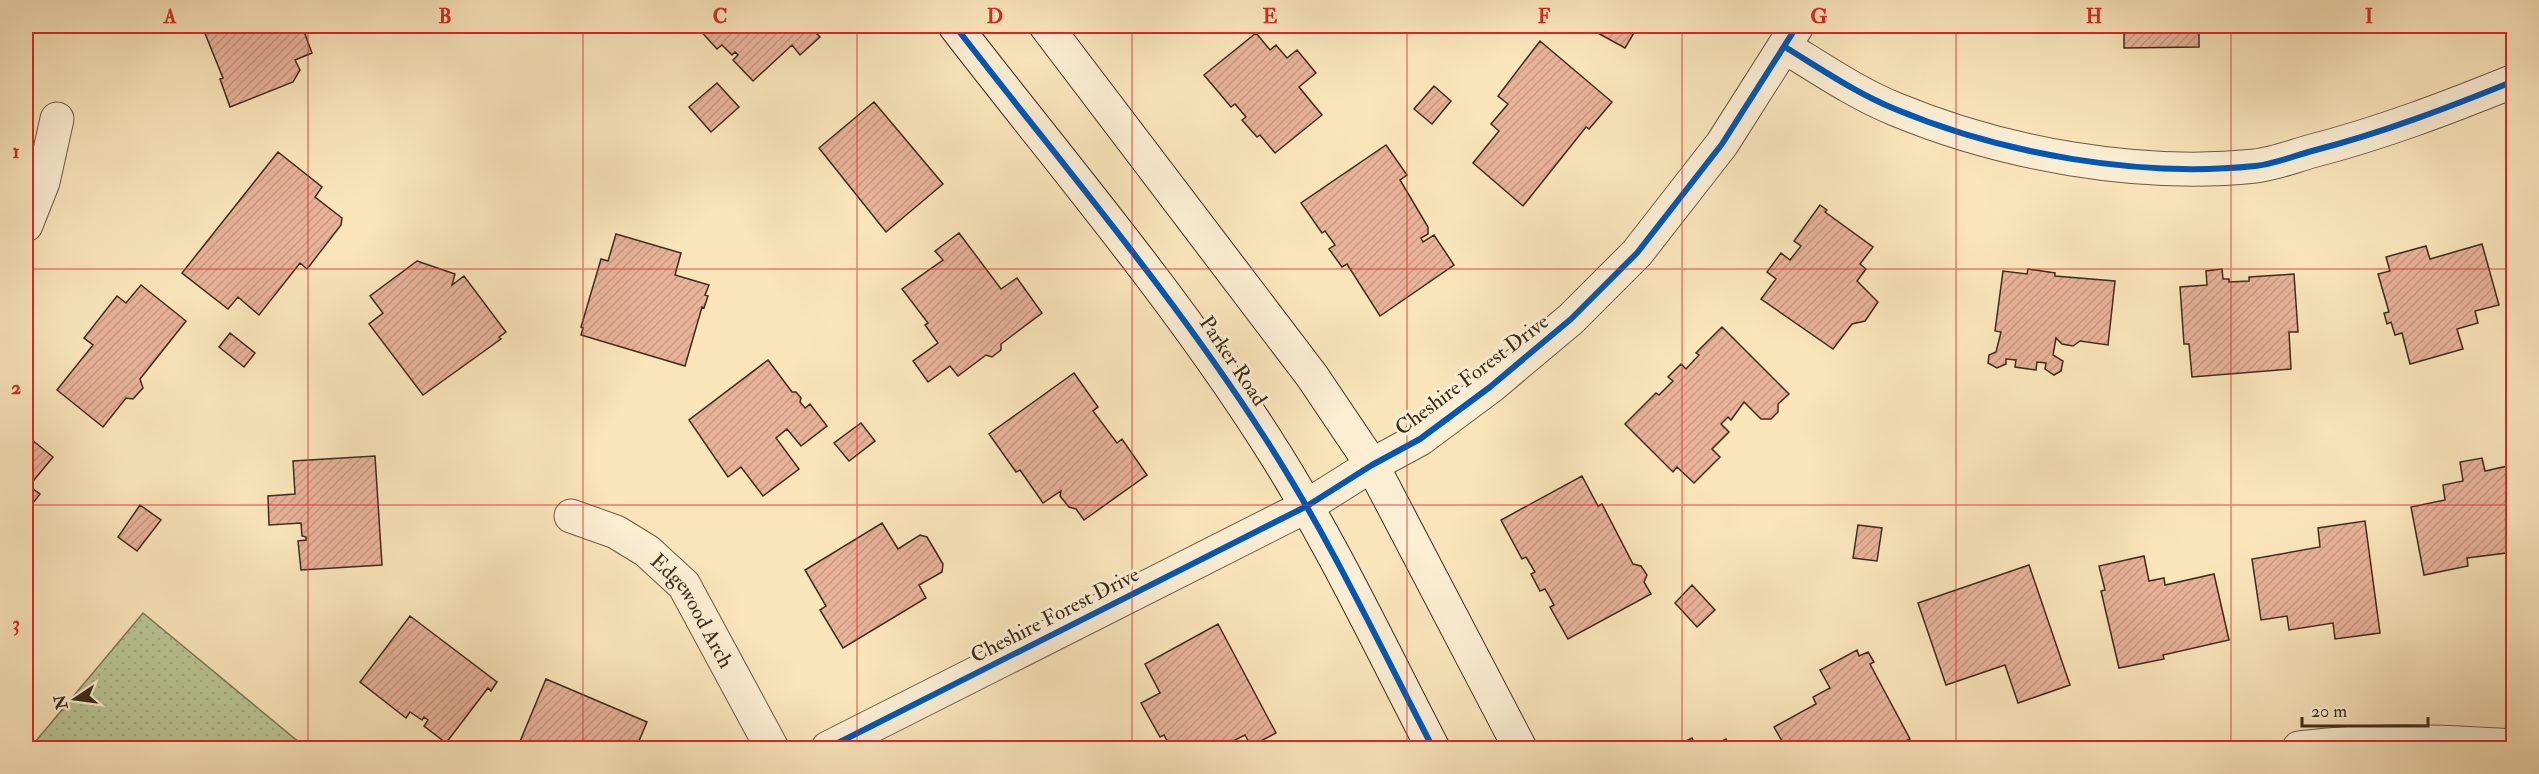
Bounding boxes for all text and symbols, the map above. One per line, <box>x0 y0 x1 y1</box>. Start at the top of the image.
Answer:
text: A <box>163 4 177 29</box>
text: B <box>438 4 452 29</box>
text: C <box>713 4 727 29</box>
text: D <box>987 4 1003 29</box>
text: E <box>1263 4 1278 29</box>
text: F <box>1538 4 1551 29</box>
text: G <box>1811 4 1828 29</box>
text: H <box>2086 4 2102 29</box>
text: I <box>2365 4 2373 29</box>
text: 1 <box>12 139 20 164</box>
street label: Cheshire Forest Drive <box>1390 308 1554 442</box>
street label: Parker Road <box>1193 311 1273 412</box>
text: 2 <box>11 375 21 400</box>
street label: Edgewood Arch <box>645 547 740 672</box>
street label: Cheshire Forest Drive <box>966 561 1144 669</box>
text: 3 <box>12 611 20 636</box>
north arrow <box>45 669 105 729</box>
scale bar <box>2302 690 2428 728</box>
text: N <box>50 692 73 712</box>
text: 20 m <box>2311 700 2347 723</box>

